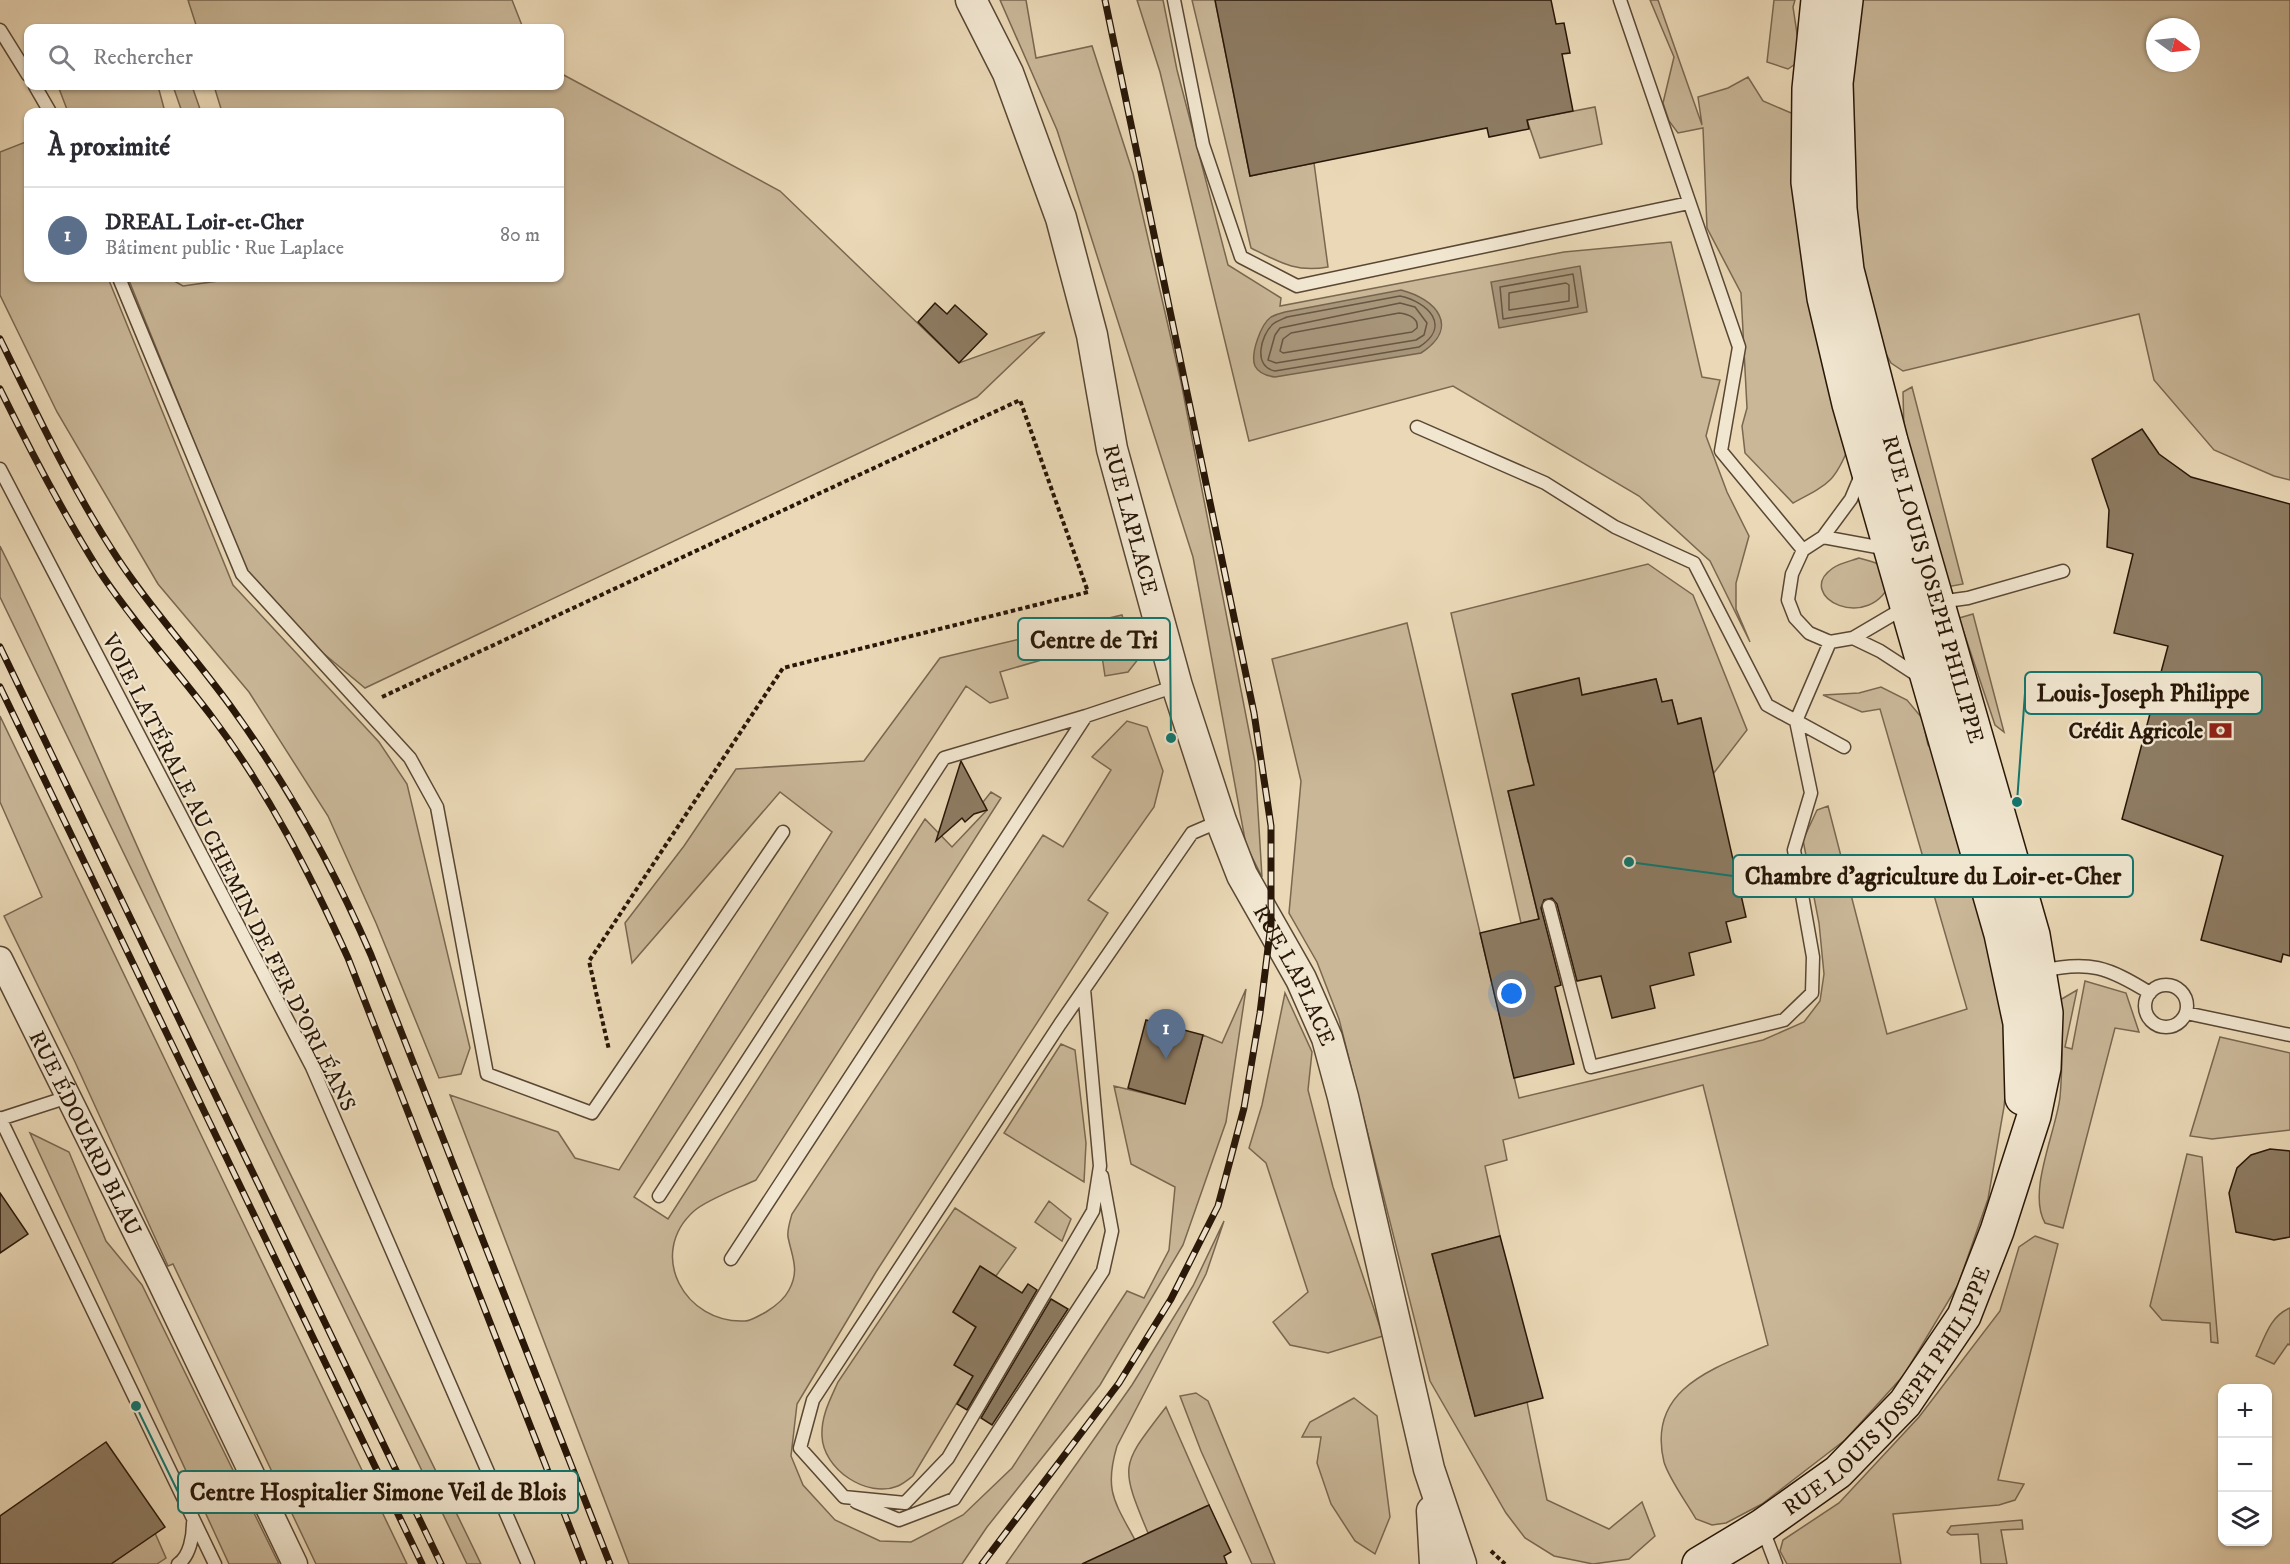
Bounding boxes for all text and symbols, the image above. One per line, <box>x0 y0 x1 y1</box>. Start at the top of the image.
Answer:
north arrow <box>2146 18 2200 72</box>
search box <box>24 24 564 90</box>
icon: search <box>45 41 78 74</box>
text: Rechercher <box>93 44 193 71</box>
text: À proximité <box>48 131 170 164</box>
text: DREAL Loir-et-Cher <box>105 209 304 236</box>
text: 1 <box>64 223 71 248</box>
text: 80 m <box>500 223 540 248</box>
text: Bâtiment public · Rue Laplace <box>105 236 344 261</box>
street label: RUE LOUIS JOSEPH PHILIPPE <box>1876 432 1989 746</box>
street label: RUE LAPLACE <box>1096 442 1163 598</box>
callout: Centre de Tri <box>1018 618 1170 660</box>
text: Centre de Tri <box>1030 626 1158 656</box>
street label: VOIE LATÉRALE AU CHEMIN DE FER D'ORLÉANS <box>95 628 362 1116</box>
callout: Louis-Joseph Philippe <box>2025 672 2262 714</box>
text: Louis-Joseph Philippe <box>2036 679 2250 709</box>
bank icon: Crédit Agricole <box>2208 717 2234 743</box>
place label: Crédit Agricole <box>2069 718 2203 745</box>
callout: Chambre d'agriculture du Loir-et-Cher <box>1733 855 2133 897</box>
text: Chambre d'agriculture du Loir-et-Cher <box>1745 862 2122 892</box>
street label: RUE LAPLACE <box>1247 900 1341 1050</box>
your location <box>1497 979 1526 1008</box>
pin: 1 <box>1146 1010 1186 1059</box>
street label: RUE ÉDOUARD BLAU <box>23 1026 147 1241</box>
street label: RUE LOUIS JOSEPH PHILIPPE <box>1778 1263 1997 1522</box>
map controls <box>2218 1384 2272 1546</box>
button: + <box>2218 1384 2272 1438</box>
button: − <box>2218 1438 2272 1492</box>
callout: Centre Hospitalier Simone Veil de Blois <box>178 1471 578 1513</box>
text: Centre Hospitalier Simone Veil de Blois <box>190 1478 566 1508</box>
button: layers <box>2218 1492 2272 1546</box>

